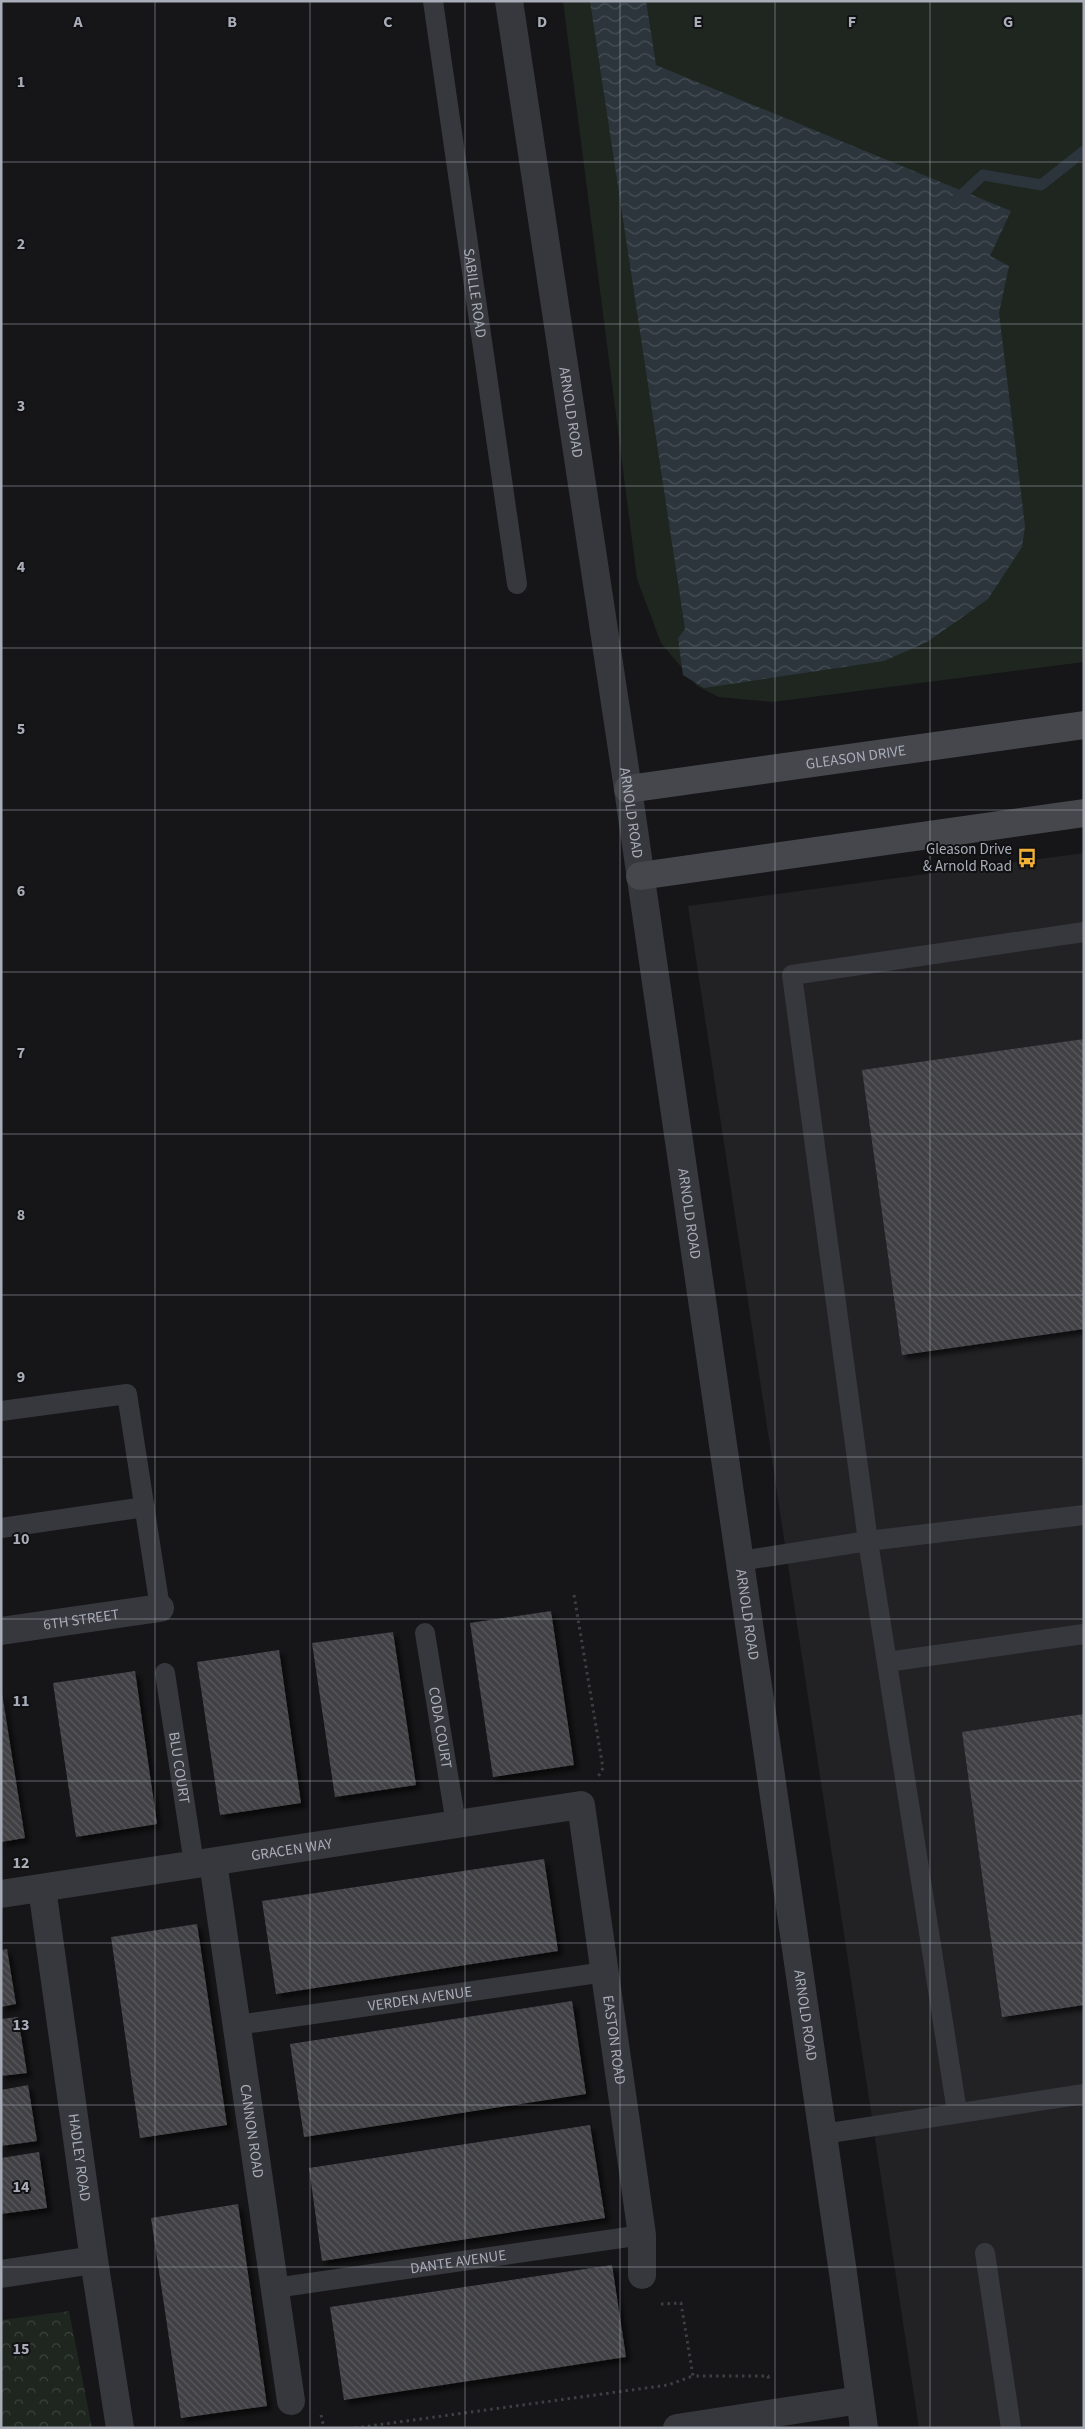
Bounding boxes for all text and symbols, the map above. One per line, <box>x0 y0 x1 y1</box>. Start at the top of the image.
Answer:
text: A <box>72 11 83 33</box>
text: B <box>227 11 237 33</box>
text: C <box>383 11 393 33</box>
text: D <box>537 11 547 33</box>
text: E <box>694 11 702 33</box>
text: F <box>848 11 856 33</box>
text: G <box>1003 11 1013 33</box>
text: 1 <box>17 71 25 93</box>
text: 2 <box>17 233 25 255</box>
street label: SABILLE ROAD <box>458 247 491 339</box>
street label: ARNOLD ROAD <box>553 366 588 459</box>
text: 3 <box>17 395 25 417</box>
text: 4 <box>17 556 26 578</box>
text: 5 <box>17 718 25 740</box>
street label: GLEASON DRIVE <box>805 740 907 775</box>
street label: ARNOLD ROAD <box>614 766 648 860</box>
place label: Gleason Drive & Arnold Road <box>923 839 1012 877</box>
bus stop icon: Gleason Drive & Arnold Road <box>1016 847 1038 869</box>
text: 6 <box>17 880 25 902</box>
text: 7 <box>17 1042 25 1064</box>
street label: ARNOLD ROAD <box>672 1167 706 1261</box>
text: 8 <box>17 1204 25 1226</box>
text: 9 <box>17 1366 25 1388</box>
text: 10 <box>13 1528 29 1550</box>
street label: ARNOLD ROAD <box>730 1568 764 1661</box>
street label: 6TH STREET <box>42 1604 121 1636</box>
street label: CODA COURT <box>423 1685 457 1770</box>
text: 11 <box>13 1690 29 1712</box>
street label: BLU COURT <box>163 1731 195 1805</box>
street label: GRACEN WAY <box>250 1833 335 1866</box>
text: 12 <box>13 1852 29 1874</box>
street label: ARNOLD ROAD <box>788 1968 822 2062</box>
street label: VERDEN AVENUE <box>367 1981 474 2017</box>
street label: EASTON ROAD <box>597 1994 631 2086</box>
text: 13 <box>13 2014 29 2036</box>
street label: CANNON ROAD <box>234 2083 269 2180</box>
street label: HADLEY ROAD <box>63 2112 96 2203</box>
text: 14 <box>13 2176 30 2198</box>
street label: DANTE AVENUE <box>409 2245 508 2279</box>
text: 15 <box>13 2338 29 2360</box>

